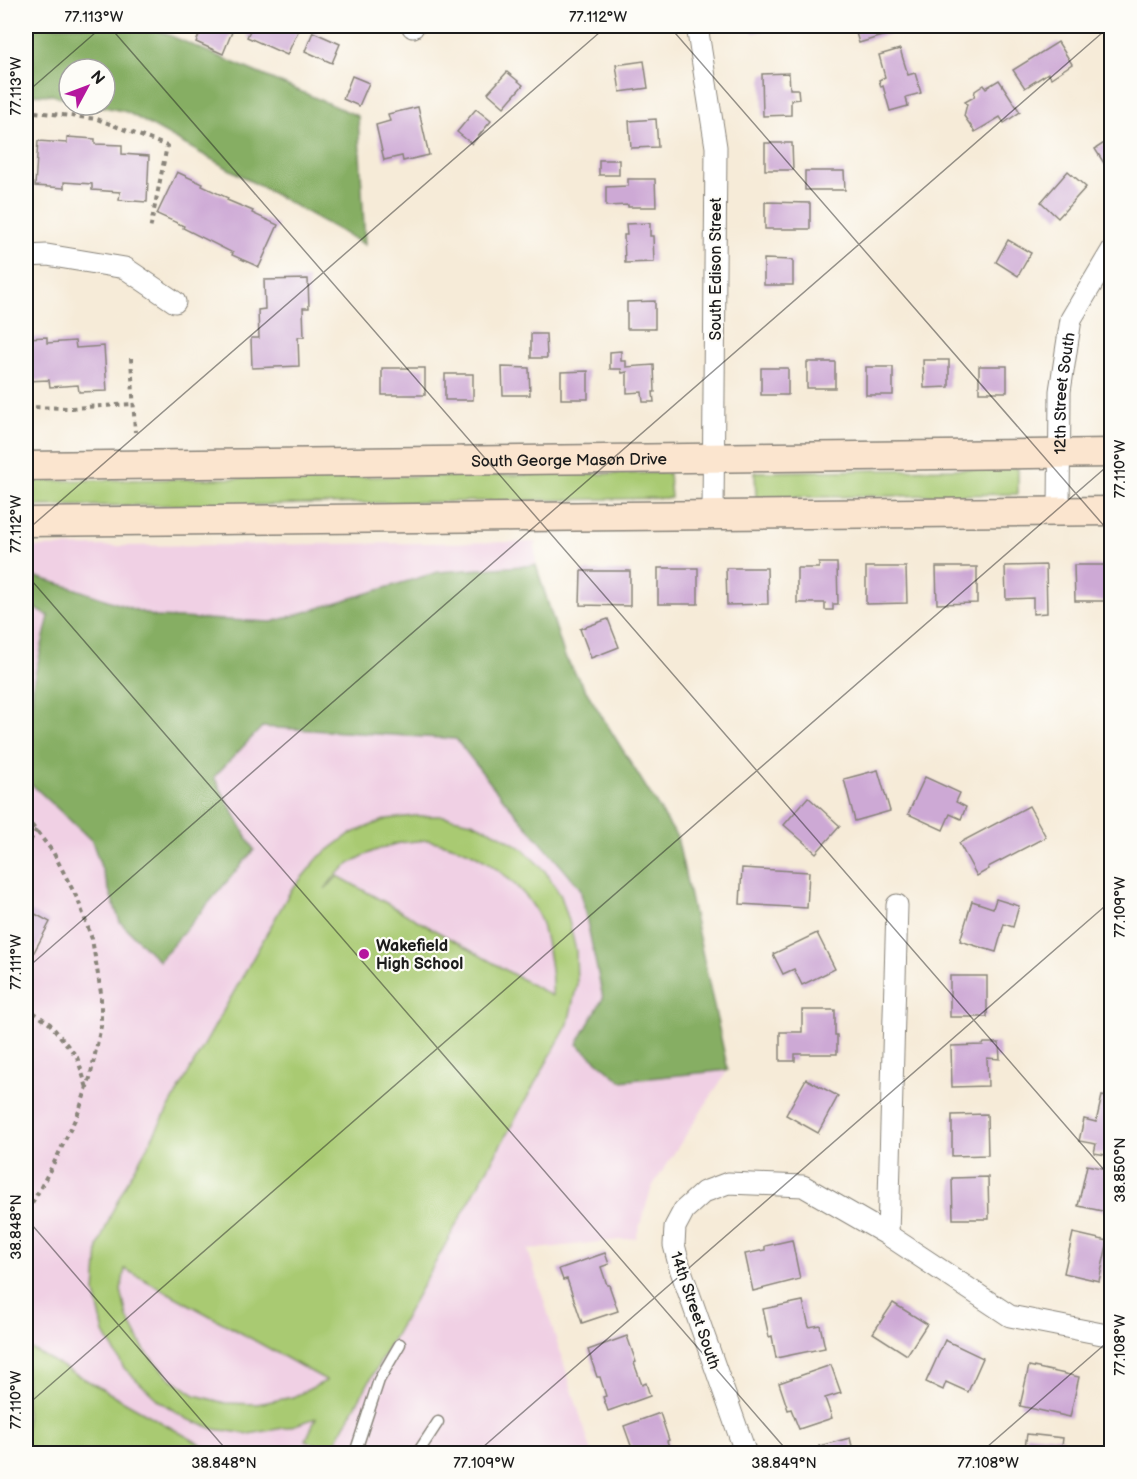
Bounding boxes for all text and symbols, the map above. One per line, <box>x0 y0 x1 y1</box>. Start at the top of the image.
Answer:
text: 77.113°W <box>65 8 124 27</box>
text: 77.112°W <box>569 8 627 27</box>
text: 77.113°W <box>7 56 26 115</box>
north arrow <box>57 57 117 117</box>
text: N <box>86 67 108 89</box>
street label: South Edison Street <box>707 197 726 341</box>
street label: 12th Street South <box>1051 331 1080 454</box>
text: 77.110°W <box>1111 439 1130 498</box>
street label: South George Mason Drive <box>471 450 667 472</box>
text: 77.112°W <box>7 495 26 553</box>
text: 77.109°W <box>1111 876 1130 938</box>
text: 77.111°W <box>7 934 26 990</box>
place label: Wakefield High School <box>376 937 463 974</box>
marker: Wakefield High School <box>357 947 371 961</box>
text: 38.850°N <box>1111 1137 1130 1203</box>
text: 38.848°N <box>7 1194 26 1260</box>
street label: 14th Street South <box>666 1249 724 1372</box>
text: 77.108°W <box>1111 1314 1130 1376</box>
text: 77.110°W <box>7 1370 26 1429</box>
text: 38.848°N <box>191 1454 257 1473</box>
text: 77.109°W <box>453 1454 515 1473</box>
text: 38.849°N <box>751 1454 817 1473</box>
text: 77.108°W <box>957 1454 1019 1473</box>

